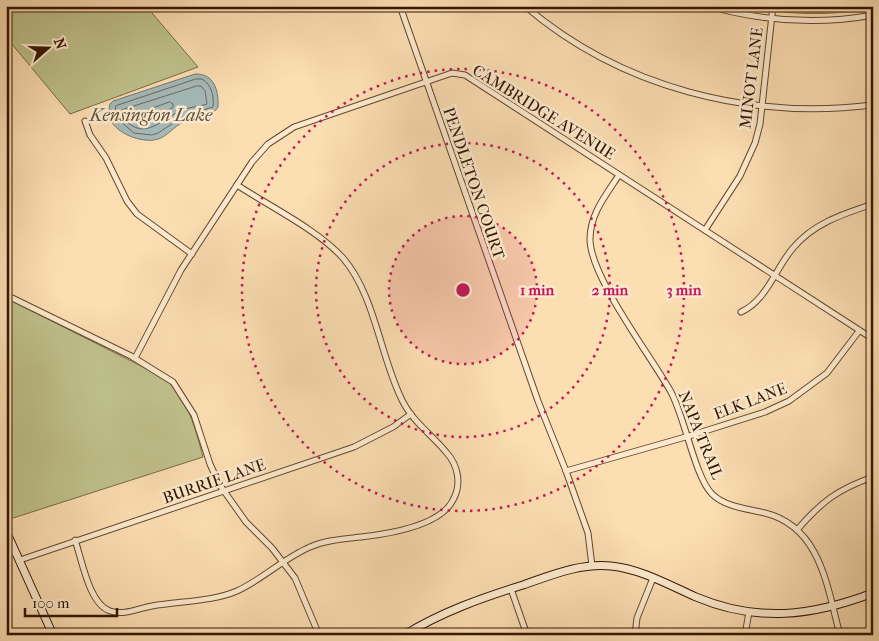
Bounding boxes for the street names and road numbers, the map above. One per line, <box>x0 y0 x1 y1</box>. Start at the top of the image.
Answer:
street label: MINOT LANE <box>735 26 767 130</box>
street label: CAMBRIDGE AVENUE <box>469 60 619 164</box>
street label: PENDLETON COURT <box>439 105 509 262</box>
street label: ELK LANE <box>711 378 789 424</box>
street label: NAPA TRAIL <box>675 388 728 482</box>
street label: BURRIE LANE <box>160 454 268 507</box>

